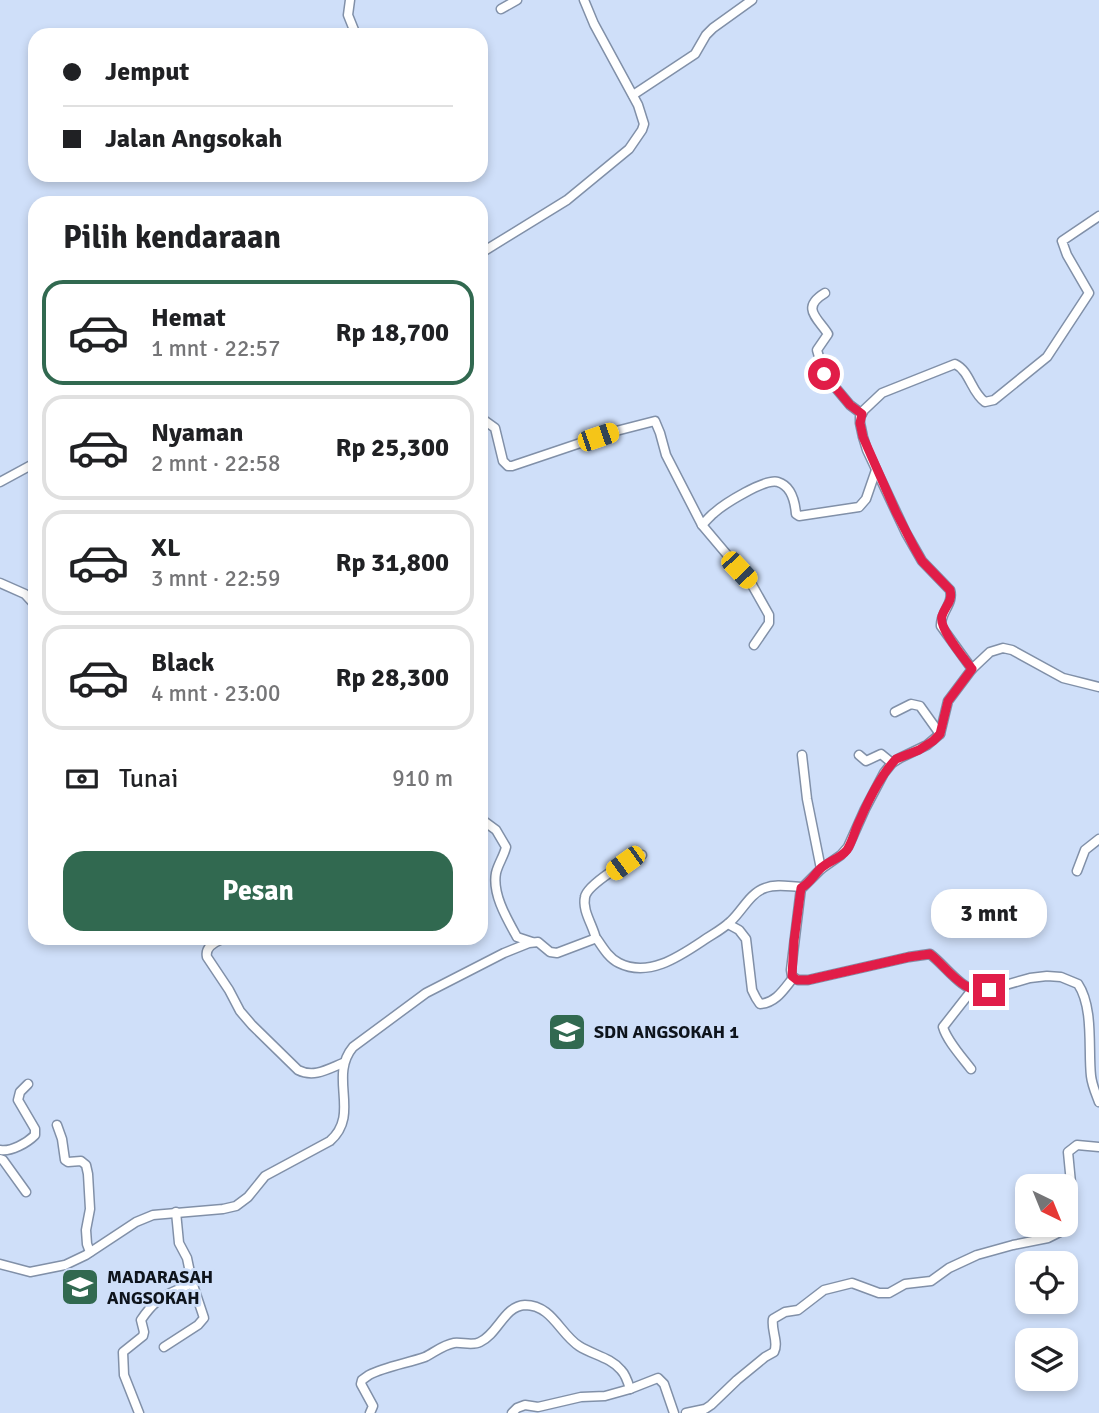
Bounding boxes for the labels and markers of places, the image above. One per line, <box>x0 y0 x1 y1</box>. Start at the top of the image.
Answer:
school or university icon: SDN ANGSOKAH 1 <box>546 1011 588 1053</box>
place label: SDN ANGSOKAH 1 <box>594 1021 739 1043</box>
school or university icon: MADARASAH ANGSOKAH <box>59 1266 101 1308</box>
place label: MADARASAH ANGSOKAH <box>107 1266 213 1309</box>

